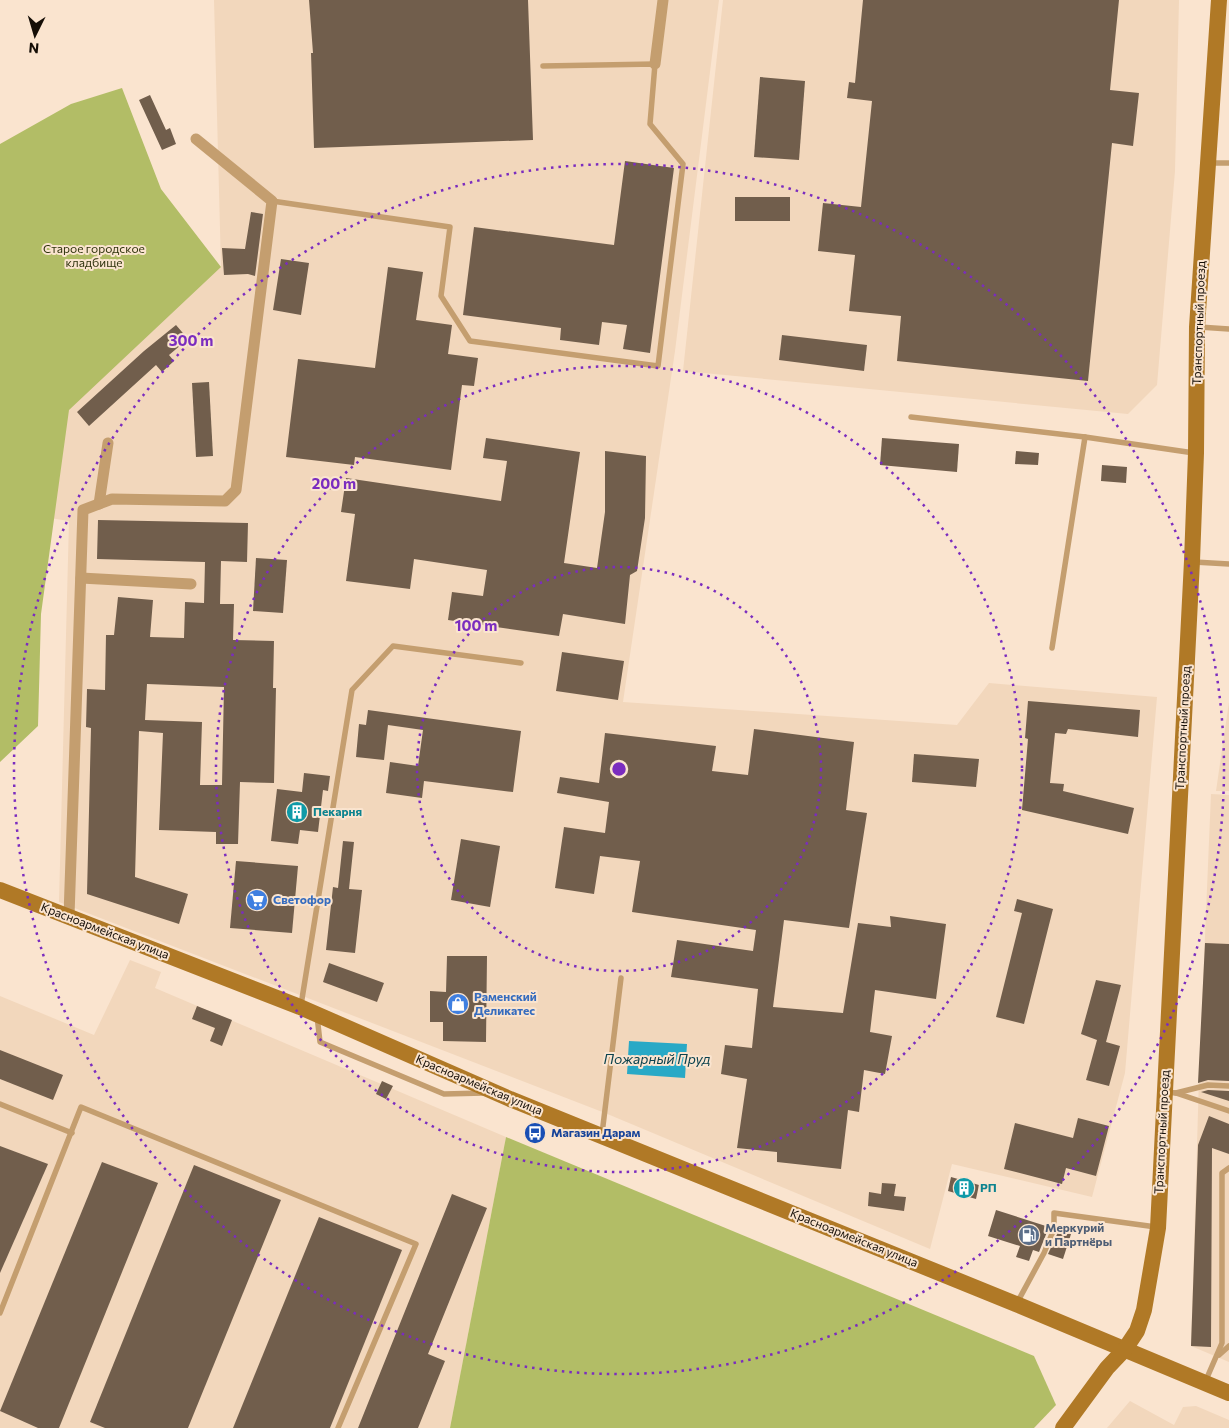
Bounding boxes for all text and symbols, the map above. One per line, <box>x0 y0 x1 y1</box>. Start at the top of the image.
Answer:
north arrow <box>10 10 60 60</box>
text: N <box>28 40 40 57</box>
park label: Старое городское кладбище <box>43 241 145 269</box>
street label: Транспортный проезд <box>1189 261 1207 385</box>
text: 300 m <box>169 331 213 349</box>
text: 200 m <box>312 474 356 492</box>
text: 100 m <box>455 616 497 634</box>
street label: Транспортный проезд <box>1172 666 1192 790</box>
centre of rings <box>610 760 628 778</box>
building icon: Пекарня <box>285 800 309 824</box>
place label: Пекарня <box>313 804 362 818</box>
supermarket icon: Светофор <box>245 888 269 912</box>
place label: Светофор <box>273 892 331 906</box>
street label: Красноармейская улица <box>39 899 171 961</box>
place label: Раменский Деликатес <box>474 989 537 1017</box>
shop icon: Раменский Деликатес <box>446 992 470 1016</box>
water label: Пожарный Пруд <box>603 1050 711 1067</box>
street label: Красноармейская улица <box>414 1051 545 1117</box>
street label: Транспортный проезд <box>1151 1070 1171 1194</box>
bus stop icon: Магазин Дарам <box>523 1121 547 1145</box>
place label: Магазин Дарам <box>551 1125 641 1139</box>
building icon: РП <box>952 1176 976 1200</box>
place label: РП <box>980 1180 997 1194</box>
street label: Красноармейская улица <box>789 1205 920 1269</box>
place label: Меркурий и Партнёры <box>1045 1220 1112 1248</box>
fuel station icon: Меркурий и Партнёры <box>1017 1223 1041 1247</box>

